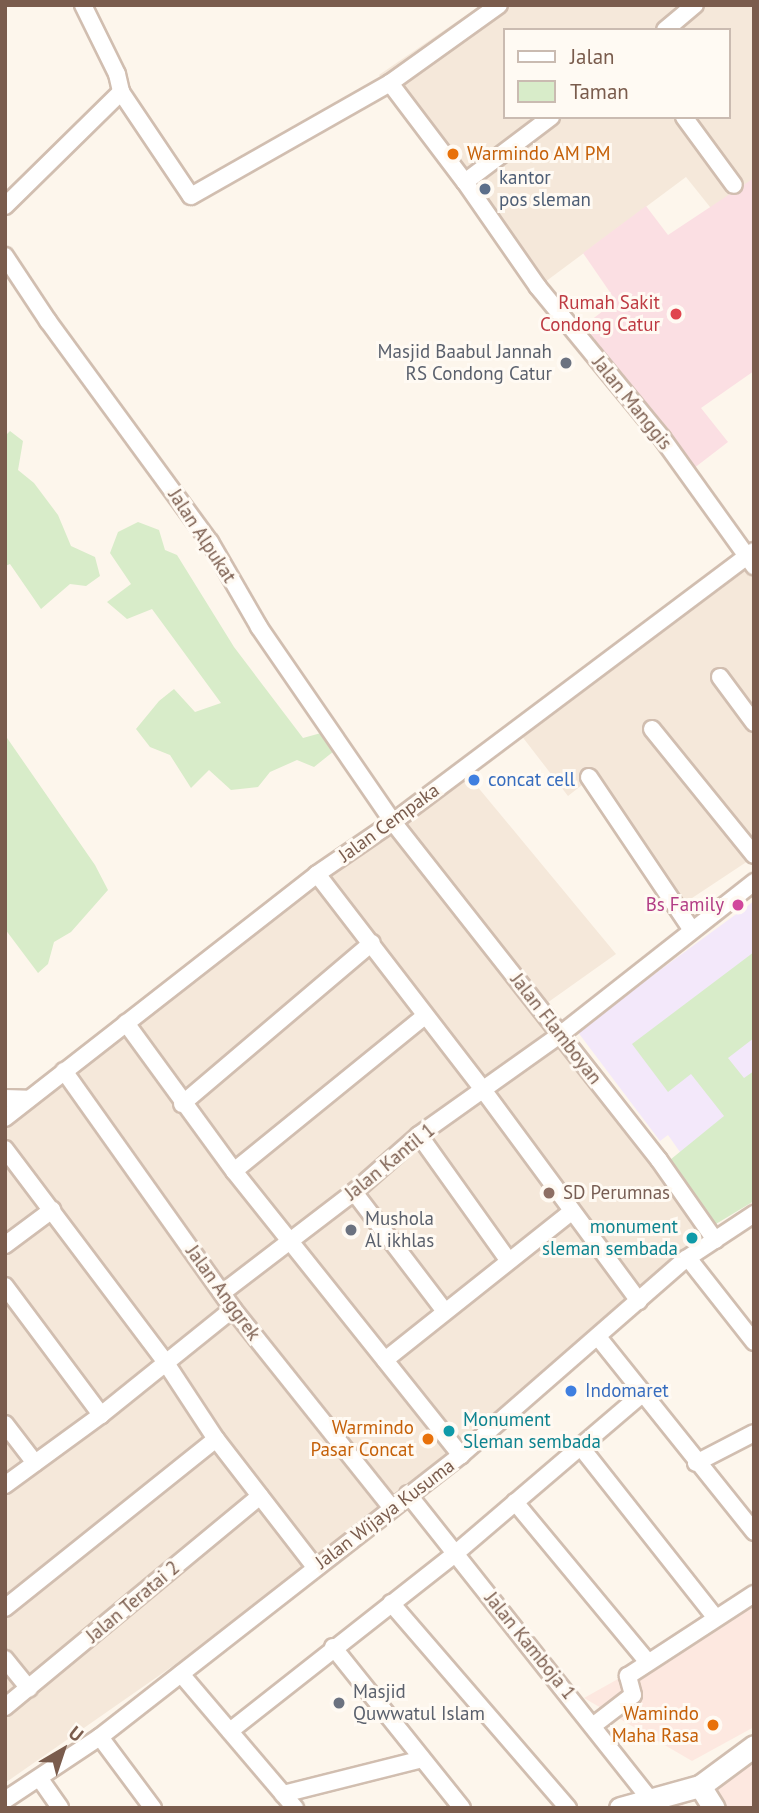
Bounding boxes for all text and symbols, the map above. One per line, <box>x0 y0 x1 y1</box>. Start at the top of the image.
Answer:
legend <box>504 28 731 119</box>
text: Jalan <box>570 43 615 70</box>
text: Taman <box>570 78 629 105</box>
place label: Warmindo AM PM <box>467 143 611 165</box>
marker: Warmindo AM PM <box>445 146 461 162</box>
place label: kantor pos sleman <box>499 167 591 211</box>
marker: kantor pos sleman <box>477 181 493 197</box>
place label: Rumah Sakit Condong Catur <box>540 292 660 336</box>
marker: Rumah Sakit Condong Catur <box>666 304 686 324</box>
place label: Masjid Baabul Jannah RS Condong Catur <box>377 341 552 385</box>
street label: Jalan Manggis <box>587 352 677 454</box>
marker: Masjid Baabul Jannah RS Condong Catur <box>558 355 574 371</box>
street label: Jalan Alpukat <box>163 485 241 587</box>
place label: concat cell <box>488 769 575 791</box>
marker: concat cell <box>466 772 482 788</box>
street label: Jalan Cempaka <box>334 779 444 867</box>
place label: Bs Family <box>646 894 724 916</box>
marker: Bs Family <box>730 897 746 913</box>
street label: Jalan Flamboyan <box>506 969 606 1089</box>
street label: Jalan Kantil 1 <box>341 1119 439 1205</box>
place label: SD Perumnas <box>563 1182 670 1204</box>
marker: SD Perumnas <box>541 1185 557 1201</box>
place label: Mushola Al ikhlas <box>365 1208 434 1252</box>
place label: monument sleman sembada <box>542 1216 678 1260</box>
marker: Mushola Al ikhlas <box>343 1222 359 1238</box>
marker: monument sleman sembada <box>684 1230 700 1246</box>
street label: Jalan Anggrek <box>181 1241 265 1345</box>
place label: Indomaret <box>585 1380 669 1402</box>
marker: Indomaret <box>563 1383 579 1399</box>
place label: Monument Sleman sembada <box>463 1409 601 1453</box>
place label: Warmindo Pasar Concat <box>310 1417 414 1461</box>
marker: Monument Sleman sembada <box>441 1423 457 1439</box>
marker: Warmindo Pasar Concat <box>420 1431 436 1447</box>
street label: Jalan Wijaya Kusuma <box>311 1454 459 1574</box>
street label: Jalan Teratai 2 <box>81 1556 185 1648</box>
street label: Jalan Kamboja 1 <box>480 1588 580 1704</box>
place label: Masjid Quwwatul Islam <box>353 1681 485 1725</box>
marker: Masjid Quwwatul Islam <box>331 1695 347 1711</box>
place label: Wamindo Maha Rasa <box>612 1703 699 1747</box>
north arrow <box>28 1715 98 1785</box>
marker: Wamindo Maha Rasa <box>705 1717 721 1733</box>
text: U <box>64 1721 88 1747</box>

